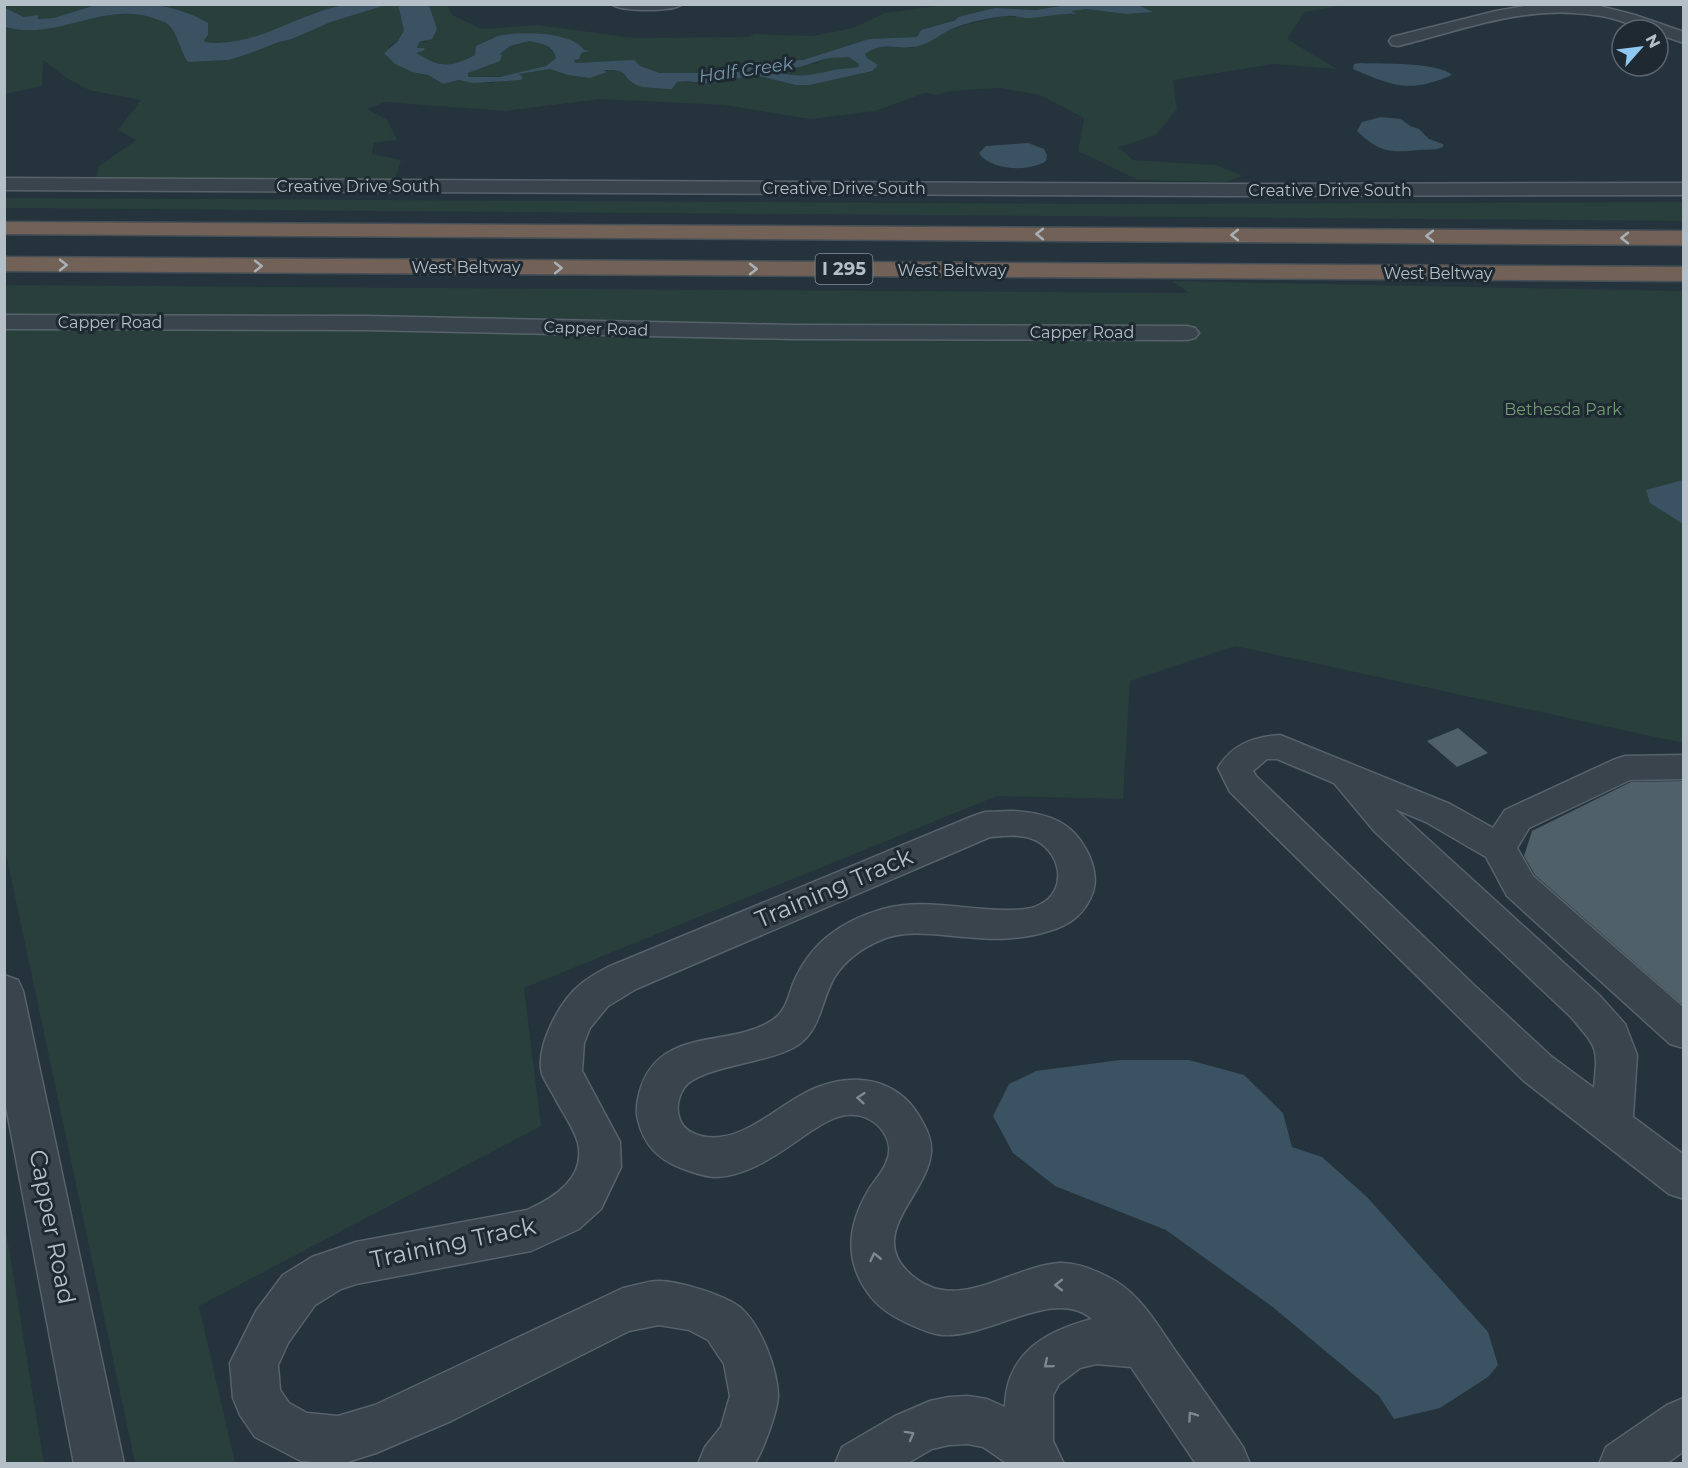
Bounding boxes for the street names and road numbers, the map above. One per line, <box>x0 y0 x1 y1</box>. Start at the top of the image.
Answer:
street label: Creative Drive South <box>276 177 440 196</box>
street label: Creative Drive South <box>762 179 926 198</box>
street label: Creative Drive South <box>1248 181 1412 200</box>
road number: I 295 <box>816 254 872 284</box>
street label: West Beltway <box>412 258 521 277</box>
street label: West Beltway <box>898 261 1007 280</box>
street label: West Beltway <box>1384 264 1493 283</box>
street label: Capper Road <box>58 313 162 332</box>
street label: Capper Road <box>543 317 649 340</box>
street label: Capper Road <box>1030 323 1134 342</box>
street label: Training Track <box>751 841 918 934</box>
street label: Capper Road <box>23 1147 82 1307</box>
street label: Training Track <box>368 1211 539 1274</box>

